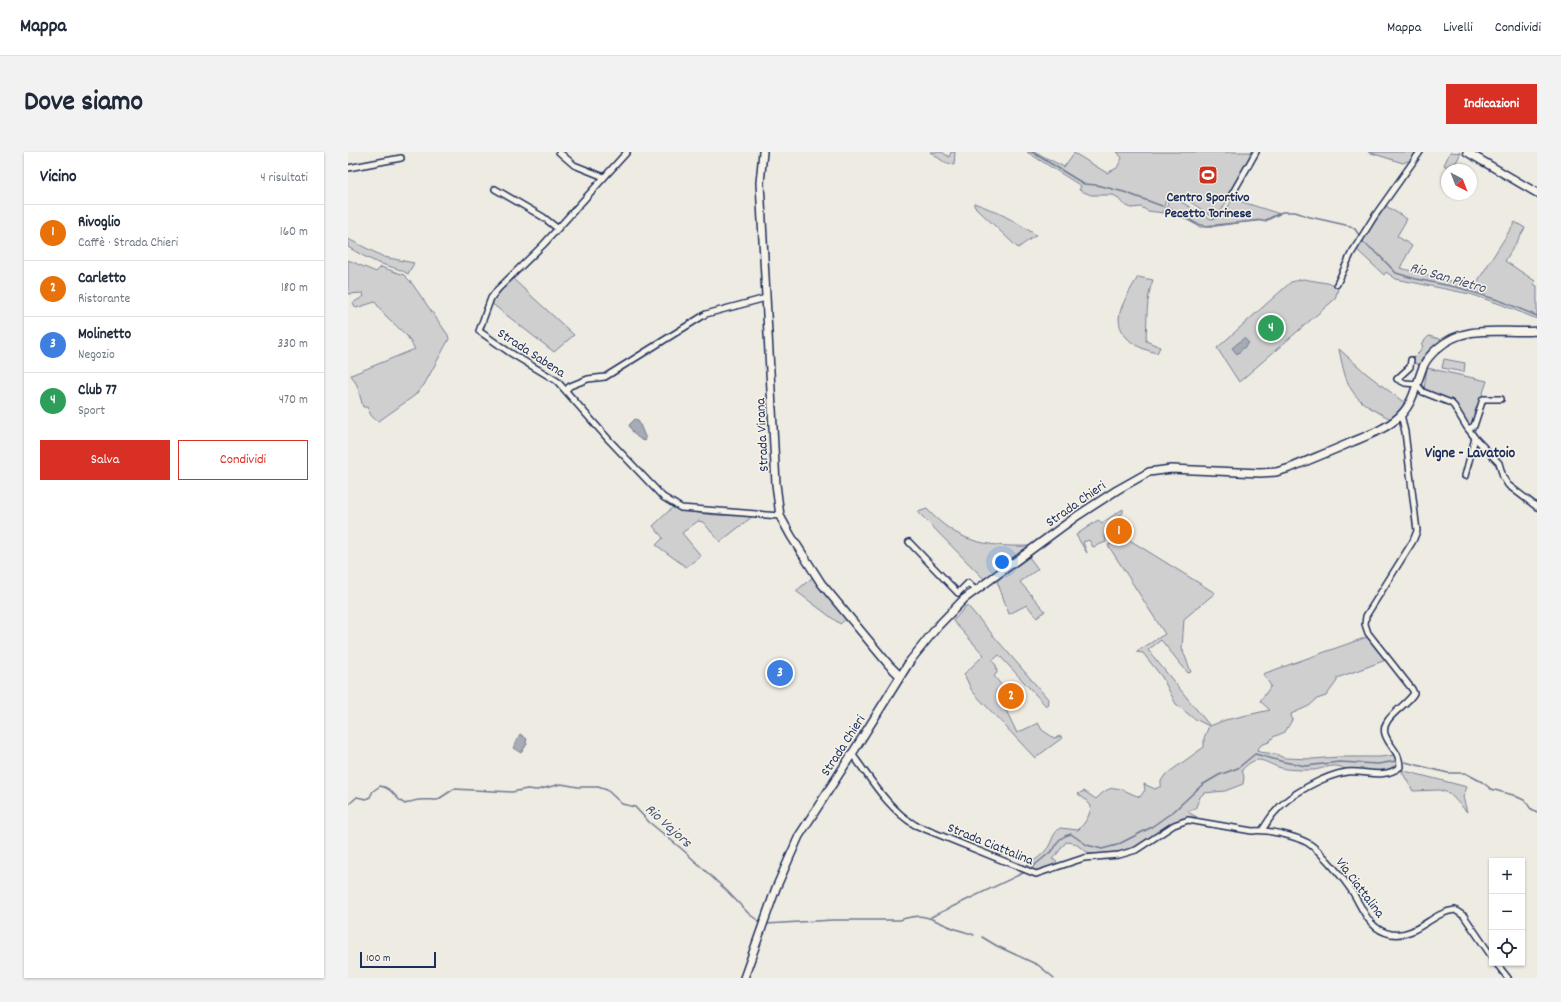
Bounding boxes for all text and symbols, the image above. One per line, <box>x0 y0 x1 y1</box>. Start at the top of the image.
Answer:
text: Mappa <box>20 14 66 41</box>
text: Mappa <box>1387 18 1421 38</box>
text: Livelli <box>1443 18 1473 38</box>
text: Condividi <box>1495 18 1541 38</box>
text: Dove siamo <box>24 84 143 124</box>
button: Indicazioni <box>1446 84 1537 124</box>
sports icon: Centro Sportivo Pecetto Torinese <box>1197 164 1219 186</box>
north arrow <box>1441 164 1477 200</box>
text: Vicino <box>40 166 77 190</box>
text: 4 risultati <box>260 169 308 188</box>
place label: Centro Sportivo Pecetto Torinese <box>1164 188 1252 224</box>
text: Rivoglio <box>78 212 121 234</box>
text: 1 <box>52 223 54 242</box>
text: 160 m <box>280 223 308 242</box>
text: Caffè · Strada Chieri <box>78 234 178 253</box>
water label: Rio San Pietro <box>1407 258 1489 301</box>
text: Carletto <box>78 268 126 290</box>
text: 2 <box>50 279 56 298</box>
text: 180 m <box>281 279 308 298</box>
text: Ristorante <box>78 290 130 309</box>
pin: 4 <box>1258 313 1284 343</box>
text: Molinetto <box>78 324 131 346</box>
street label: Strada Sabena <box>493 324 569 383</box>
text: 3 <box>50 335 56 354</box>
text: 330 m <box>277 335 308 354</box>
text: Negozio <box>78 346 115 365</box>
text: Club 77 <box>78 380 117 402</box>
text: 4 <box>50 391 56 410</box>
text: 470 m <box>279 391 308 410</box>
street label: Strada Virana <box>751 397 775 472</box>
text: Sport <box>78 402 105 421</box>
button: Salva <box>40 440 170 480</box>
button: Condividi <box>178 440 308 480</box>
district label: Vigne - Lavatoio <box>1425 443 1515 465</box>
street label: Strada Chieri <box>1042 476 1111 533</box>
pin: 1 <box>1106 516 1132 546</box>
your location <box>992 552 1012 572</box>
pin: 3 <box>767 658 793 688</box>
pin: 2 <box>998 681 1024 711</box>
street label: Strada Chieri <box>816 711 871 781</box>
water label: Rio Vajors <box>639 799 697 854</box>
street label: Strada Ciattalina <box>944 818 1037 871</box>
street label: Via Ciattalina <box>1330 854 1389 923</box>
map controls <box>1489 858 1525 966</box>
button: + <box>1489 858 1525 894</box>
button: − <box>1489 894 1525 930</box>
button: locate <box>1489 930 1525 966</box>
scale bar <box>360 950 436 969</box>
text: 100 m <box>366 951 390 967</box>

